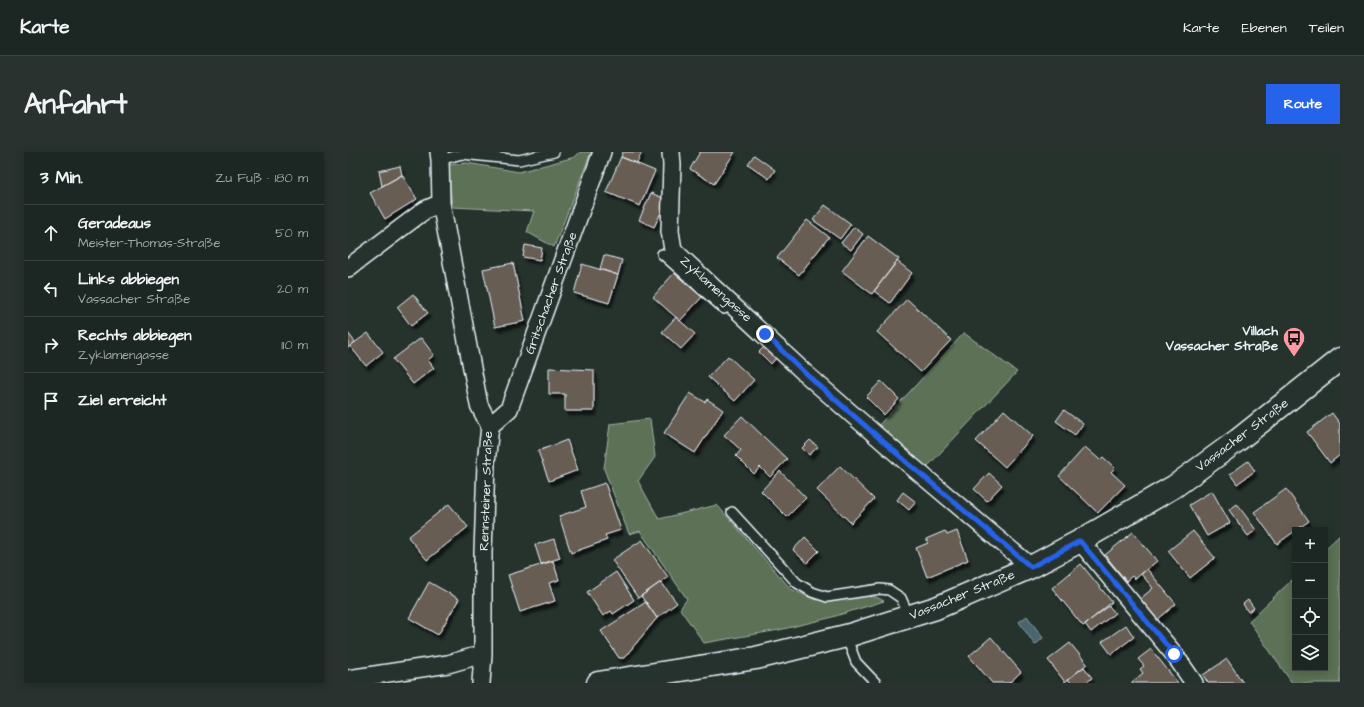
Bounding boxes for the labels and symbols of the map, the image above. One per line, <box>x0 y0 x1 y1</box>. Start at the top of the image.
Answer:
street label: Gritschacher Straße <box>520 229 582 357</box>
street label: Zyklamengasse <box>675 252 756 327</box>
place label: Villach Vassacher Straße <box>1165 322 1279 355</box>
route end <box>756 325 774 343</box>
bus stop icon: Villach Vassacher Straße <box>1281 325 1307 358</box>
street label: Vassacher Straße <box>1192 394 1292 476</box>
street label: Rennsteiner Straße <box>475 431 497 551</box>
street label: Vassacher Straße <box>907 566 1017 624</box>
route start <box>1165 645 1183 663</box>

